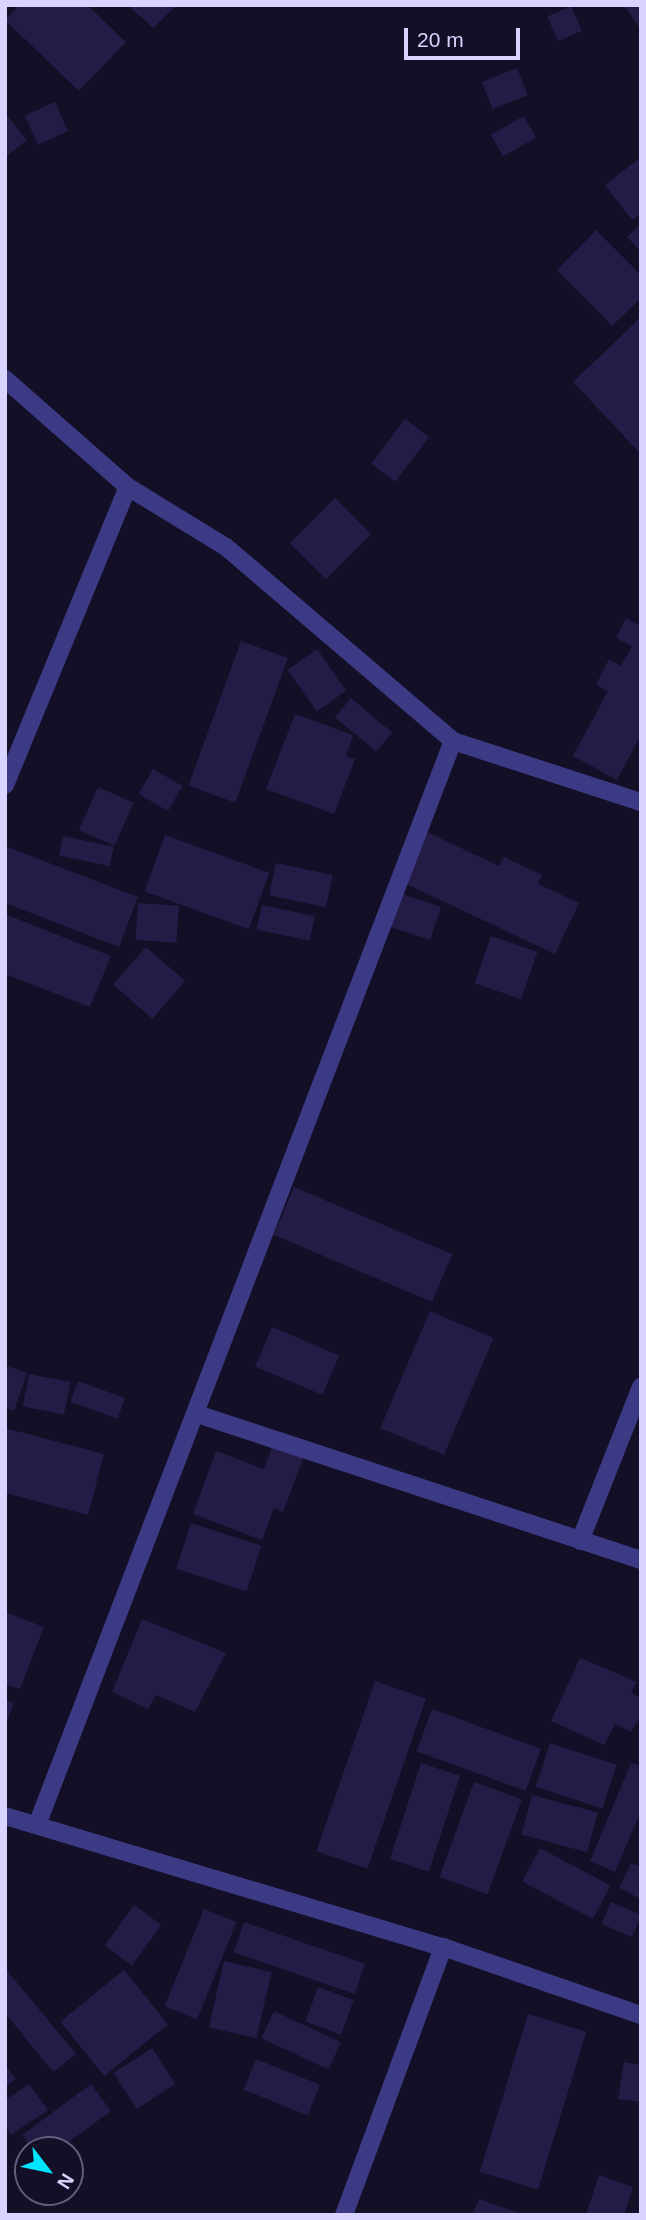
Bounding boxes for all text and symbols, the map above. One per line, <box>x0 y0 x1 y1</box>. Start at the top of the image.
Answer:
scale bar <box>408 14 524 58</box>
text: 20 m <box>417 28 464 51</box>
north arrow <box>14 2136 84 2206</box>
text: N <box>53 2170 78 2193</box>

